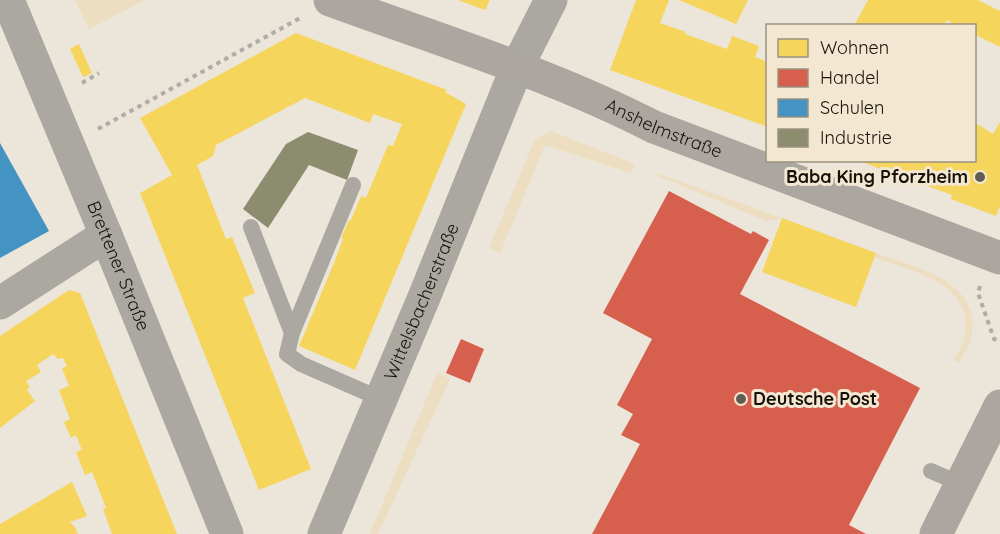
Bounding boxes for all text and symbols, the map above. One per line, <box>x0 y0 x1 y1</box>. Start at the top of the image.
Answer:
legend <box>766 24 976 162</box>
text: Wohnen <box>820 36 889 59</box>
text: Handel <box>820 66 880 89</box>
street label: Anshelmstraße <box>602 93 726 163</box>
text: Schulen <box>820 96 884 119</box>
text: Industrie <box>820 126 892 149</box>
place label: Baba King Pforzheim <box>786 165 968 188</box>
marker: Baba King Pforzheim <box>973 170 987 184</box>
street label: Brettener Straße <box>82 197 156 334</box>
street label: Wittelsbacherstraße <box>378 220 464 384</box>
place label: Deutsche Post <box>753 387 877 410</box>
marker: Deutsche Post <box>734 392 748 406</box>

